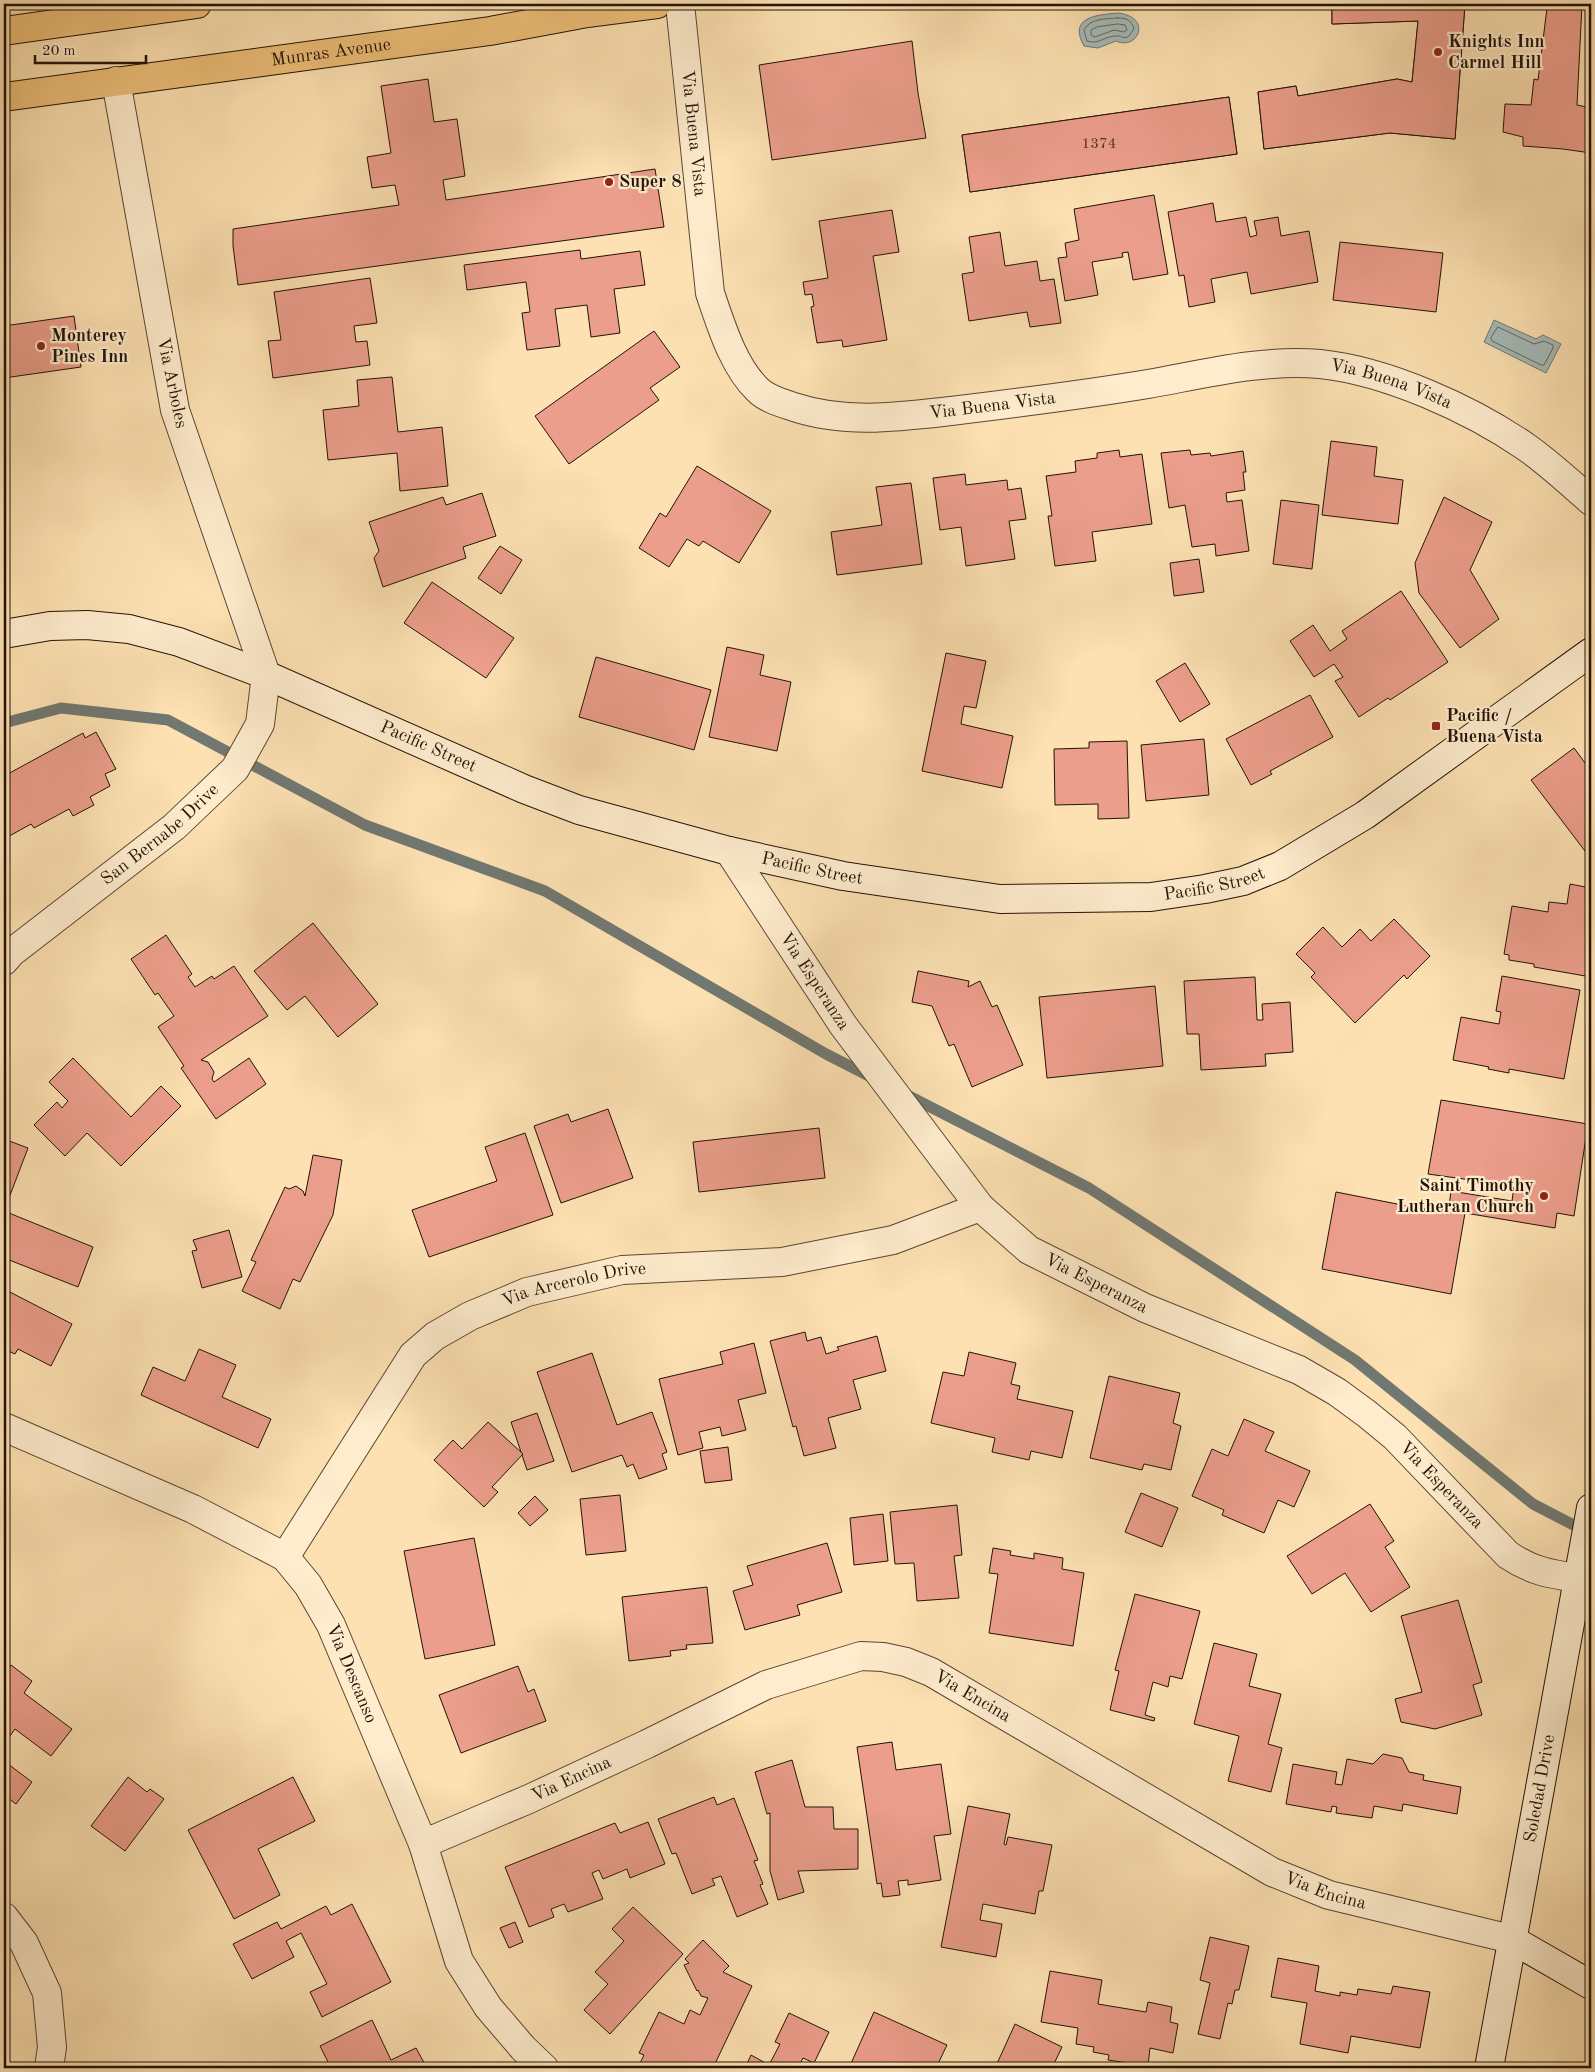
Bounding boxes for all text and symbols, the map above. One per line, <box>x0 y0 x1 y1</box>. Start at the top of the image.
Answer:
scale bar <box>35 32 146 64</box>
place label: Knights Inn Carmel Hill <box>1448 33 1545 72</box>
street label: Munras Avenue <box>270 36 392 70</box>
text: 20 m <box>42 44 76 59</box>
marker: Knights Inn Carmel Hill <box>1432 46 1444 58</box>
street label: Via Buena Vista <box>678 69 709 197</box>
house number: 1374 <box>1082 137 1116 152</box>
place label: Super 8 <box>619 173 682 191</box>
marker: Super 8 <box>603 176 615 188</box>
place label: Monterey Pines Inn <box>51 327 128 366</box>
street label: Via Arboles <box>154 336 190 430</box>
marker: Monterey Pines Inn <box>35 340 47 352</box>
street label: Via Buena Vista <box>1329 356 1455 412</box>
street label: Via Buena Vista <box>928 389 1057 422</box>
place label: Pacific / Buena Vista <box>1446 707 1543 746</box>
street label: Pacific Street <box>377 718 479 776</box>
marker: Pacific / Buena Vista <box>1430 720 1442 732</box>
street label: San Bernabe Drive <box>98 780 222 889</box>
street label: Pacific Street <box>760 849 864 888</box>
street label: Pacific Street <box>1162 864 1267 904</box>
street label: Via Esperanza <box>776 929 853 1034</box>
place label: Saint Timothy Lutheran Church <box>1397 1177 1534 1216</box>
marker: Saint Timothy Lutheran Church <box>1538 1190 1550 1202</box>
street label: Via Esperanza <box>1042 1250 1151 1317</box>
street label: Via Arcerolo Drive <box>499 1260 646 1310</box>
street label: Via Esperanza <box>1396 1438 1487 1532</box>
street label: Via Descanso <box>323 1622 380 1726</box>
street label: Via Encina <box>931 1667 1014 1726</box>
street label: Soledad Drive <box>1521 1733 1559 1844</box>
street label: Via Encina <box>529 1753 614 1805</box>
street label: Via Encina <box>1282 1869 1368 1913</box>

